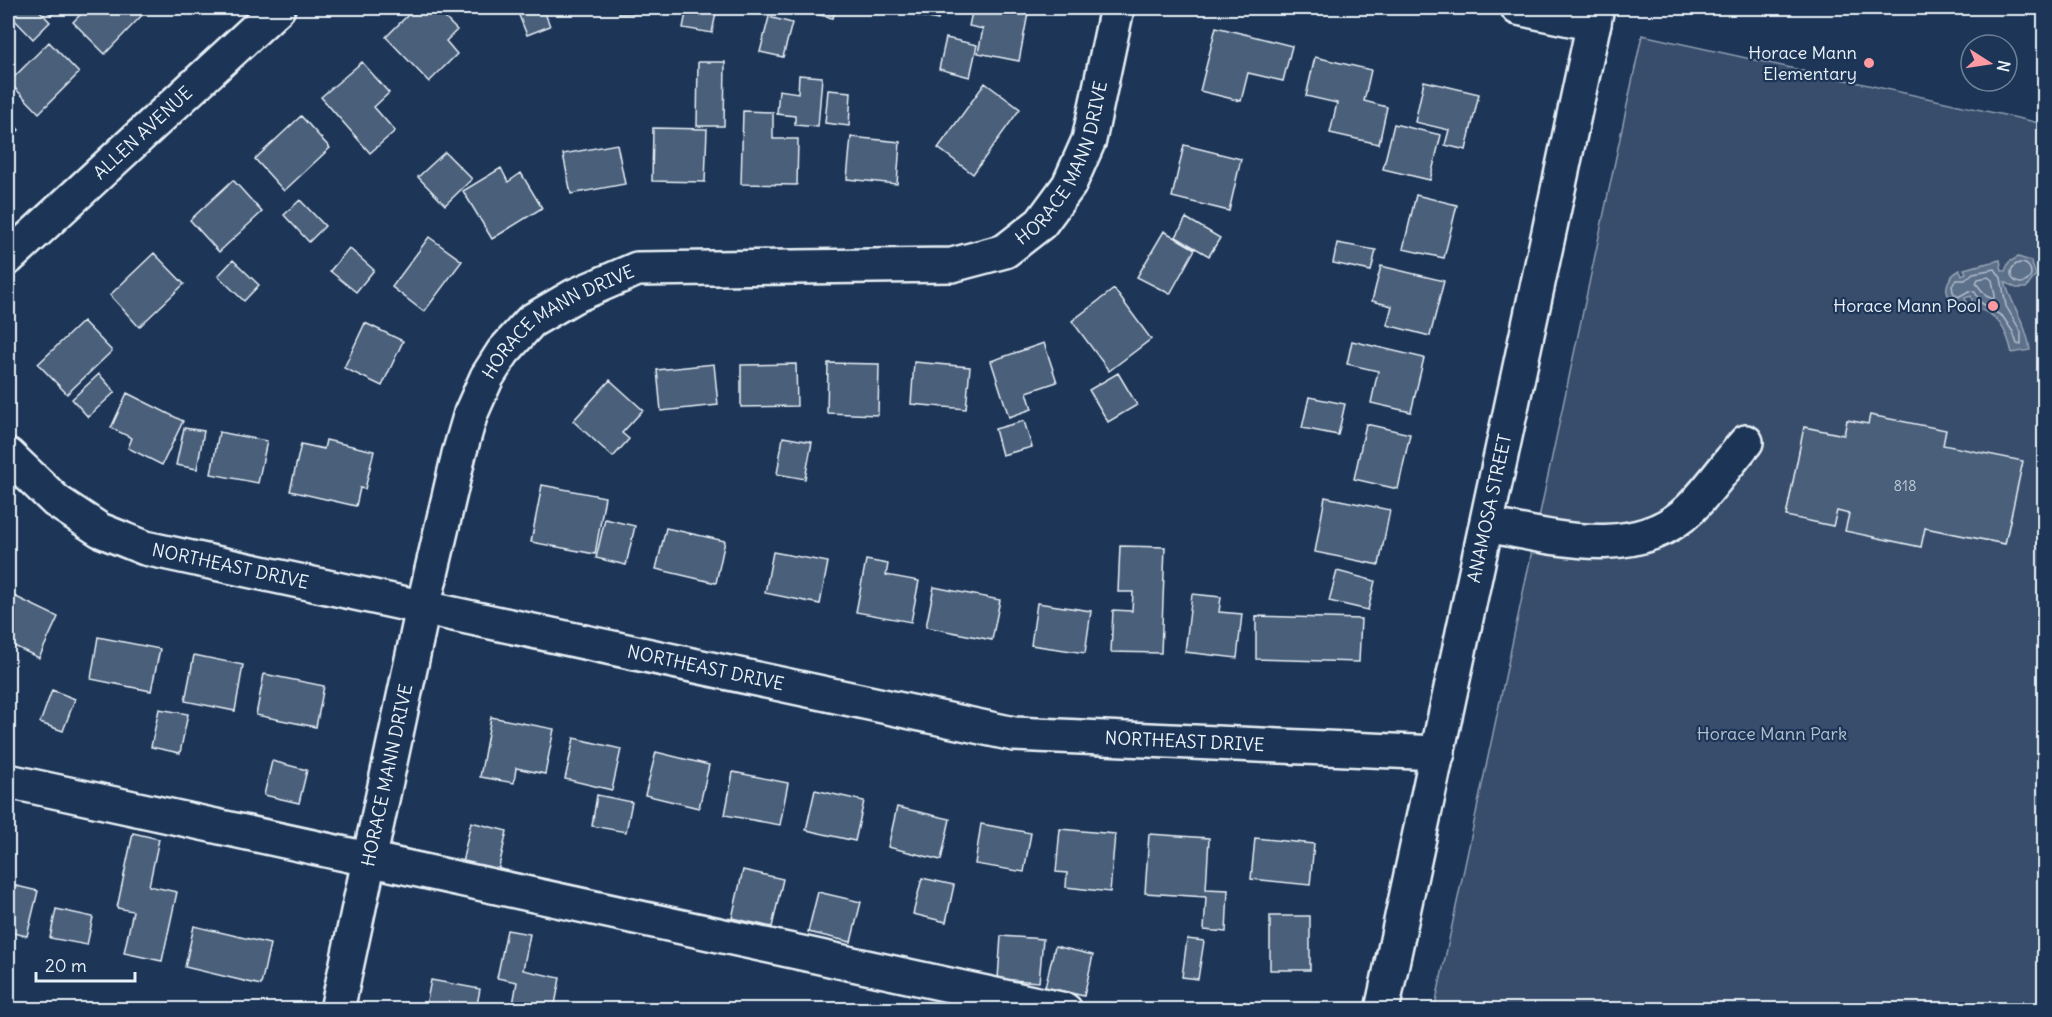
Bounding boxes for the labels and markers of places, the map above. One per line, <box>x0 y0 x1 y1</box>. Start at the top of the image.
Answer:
place label: Horace Mann Elementary <box>1748 41 1857 85</box>
marker: Horace Mann Elementary <box>1862 56 1876 70</box>
place label: Horace Mann Pool <box>1833 294 1981 317</box>
marker: Horace Mann Pool <box>1986 299 2000 313</box>

